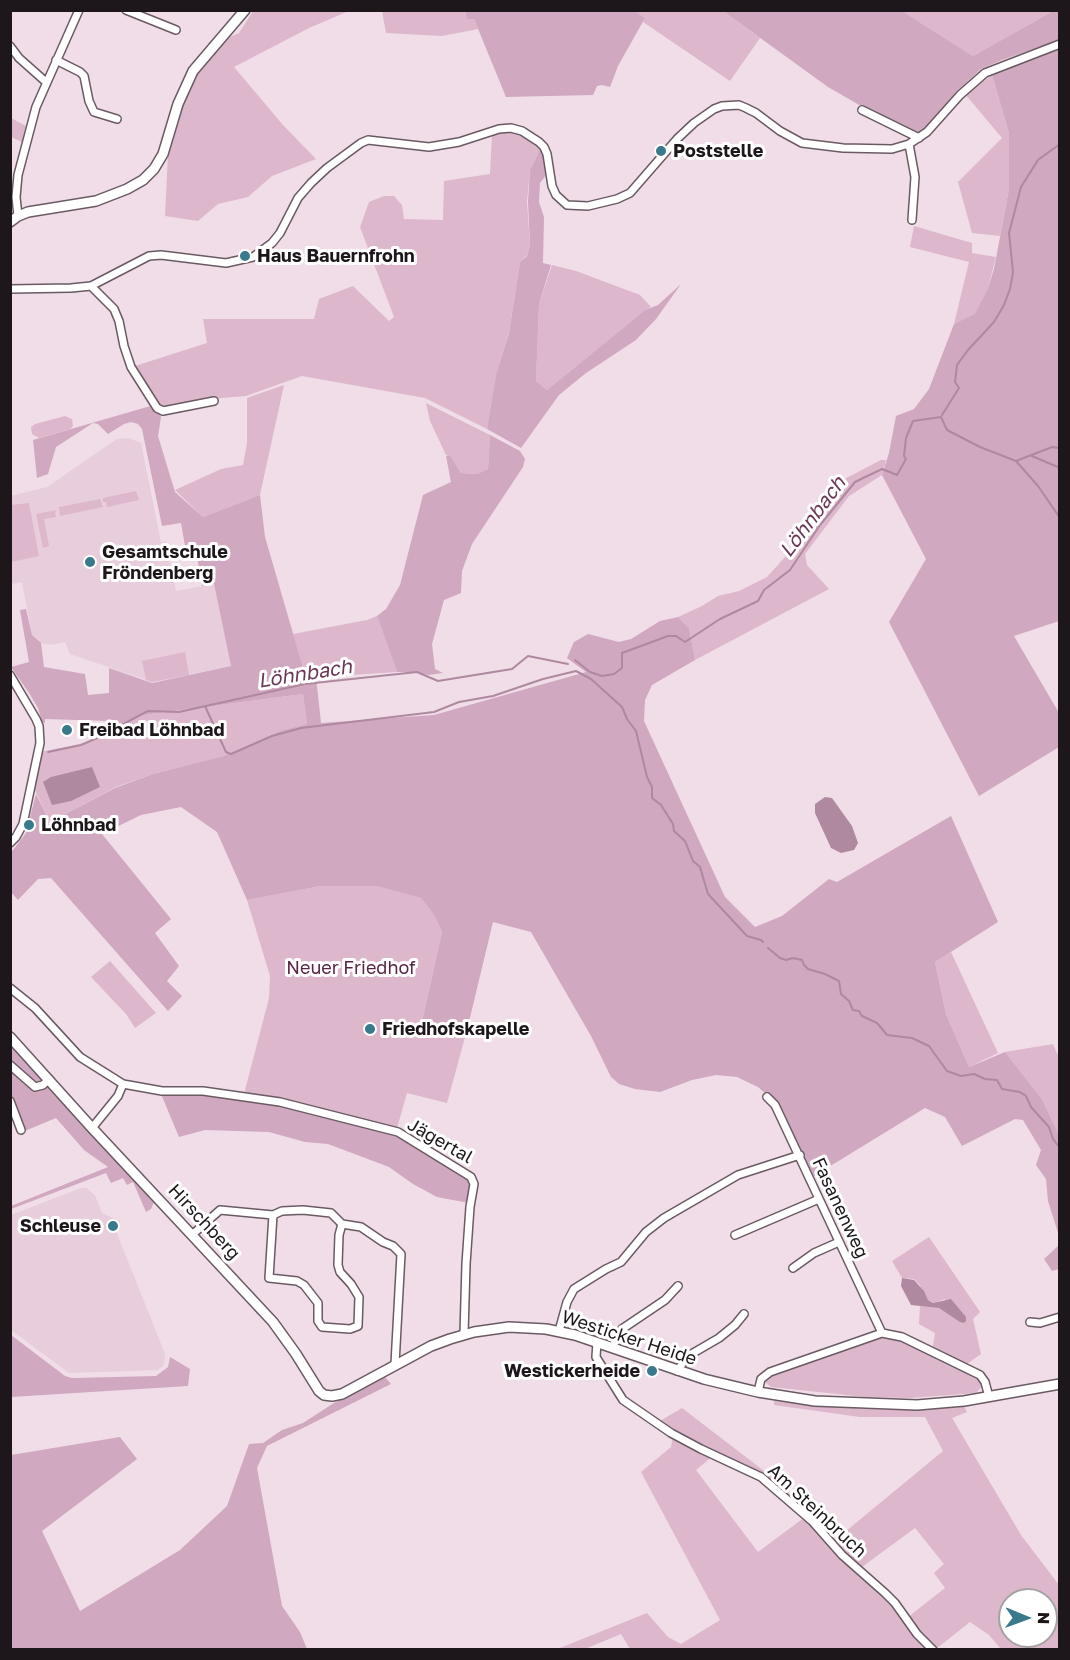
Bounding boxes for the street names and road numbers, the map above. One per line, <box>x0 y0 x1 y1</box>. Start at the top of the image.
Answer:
street label: Jägertal <box>403 1114 477 1168</box>
street label: Fasanenweg <box>807 1154 873 1262</box>
street label: Hirschberg <box>164 1180 244 1264</box>
street label: Westicker Heide <box>559 1306 699 1370</box>
street label: Am Steinbruch <box>763 1460 871 1562</box>

